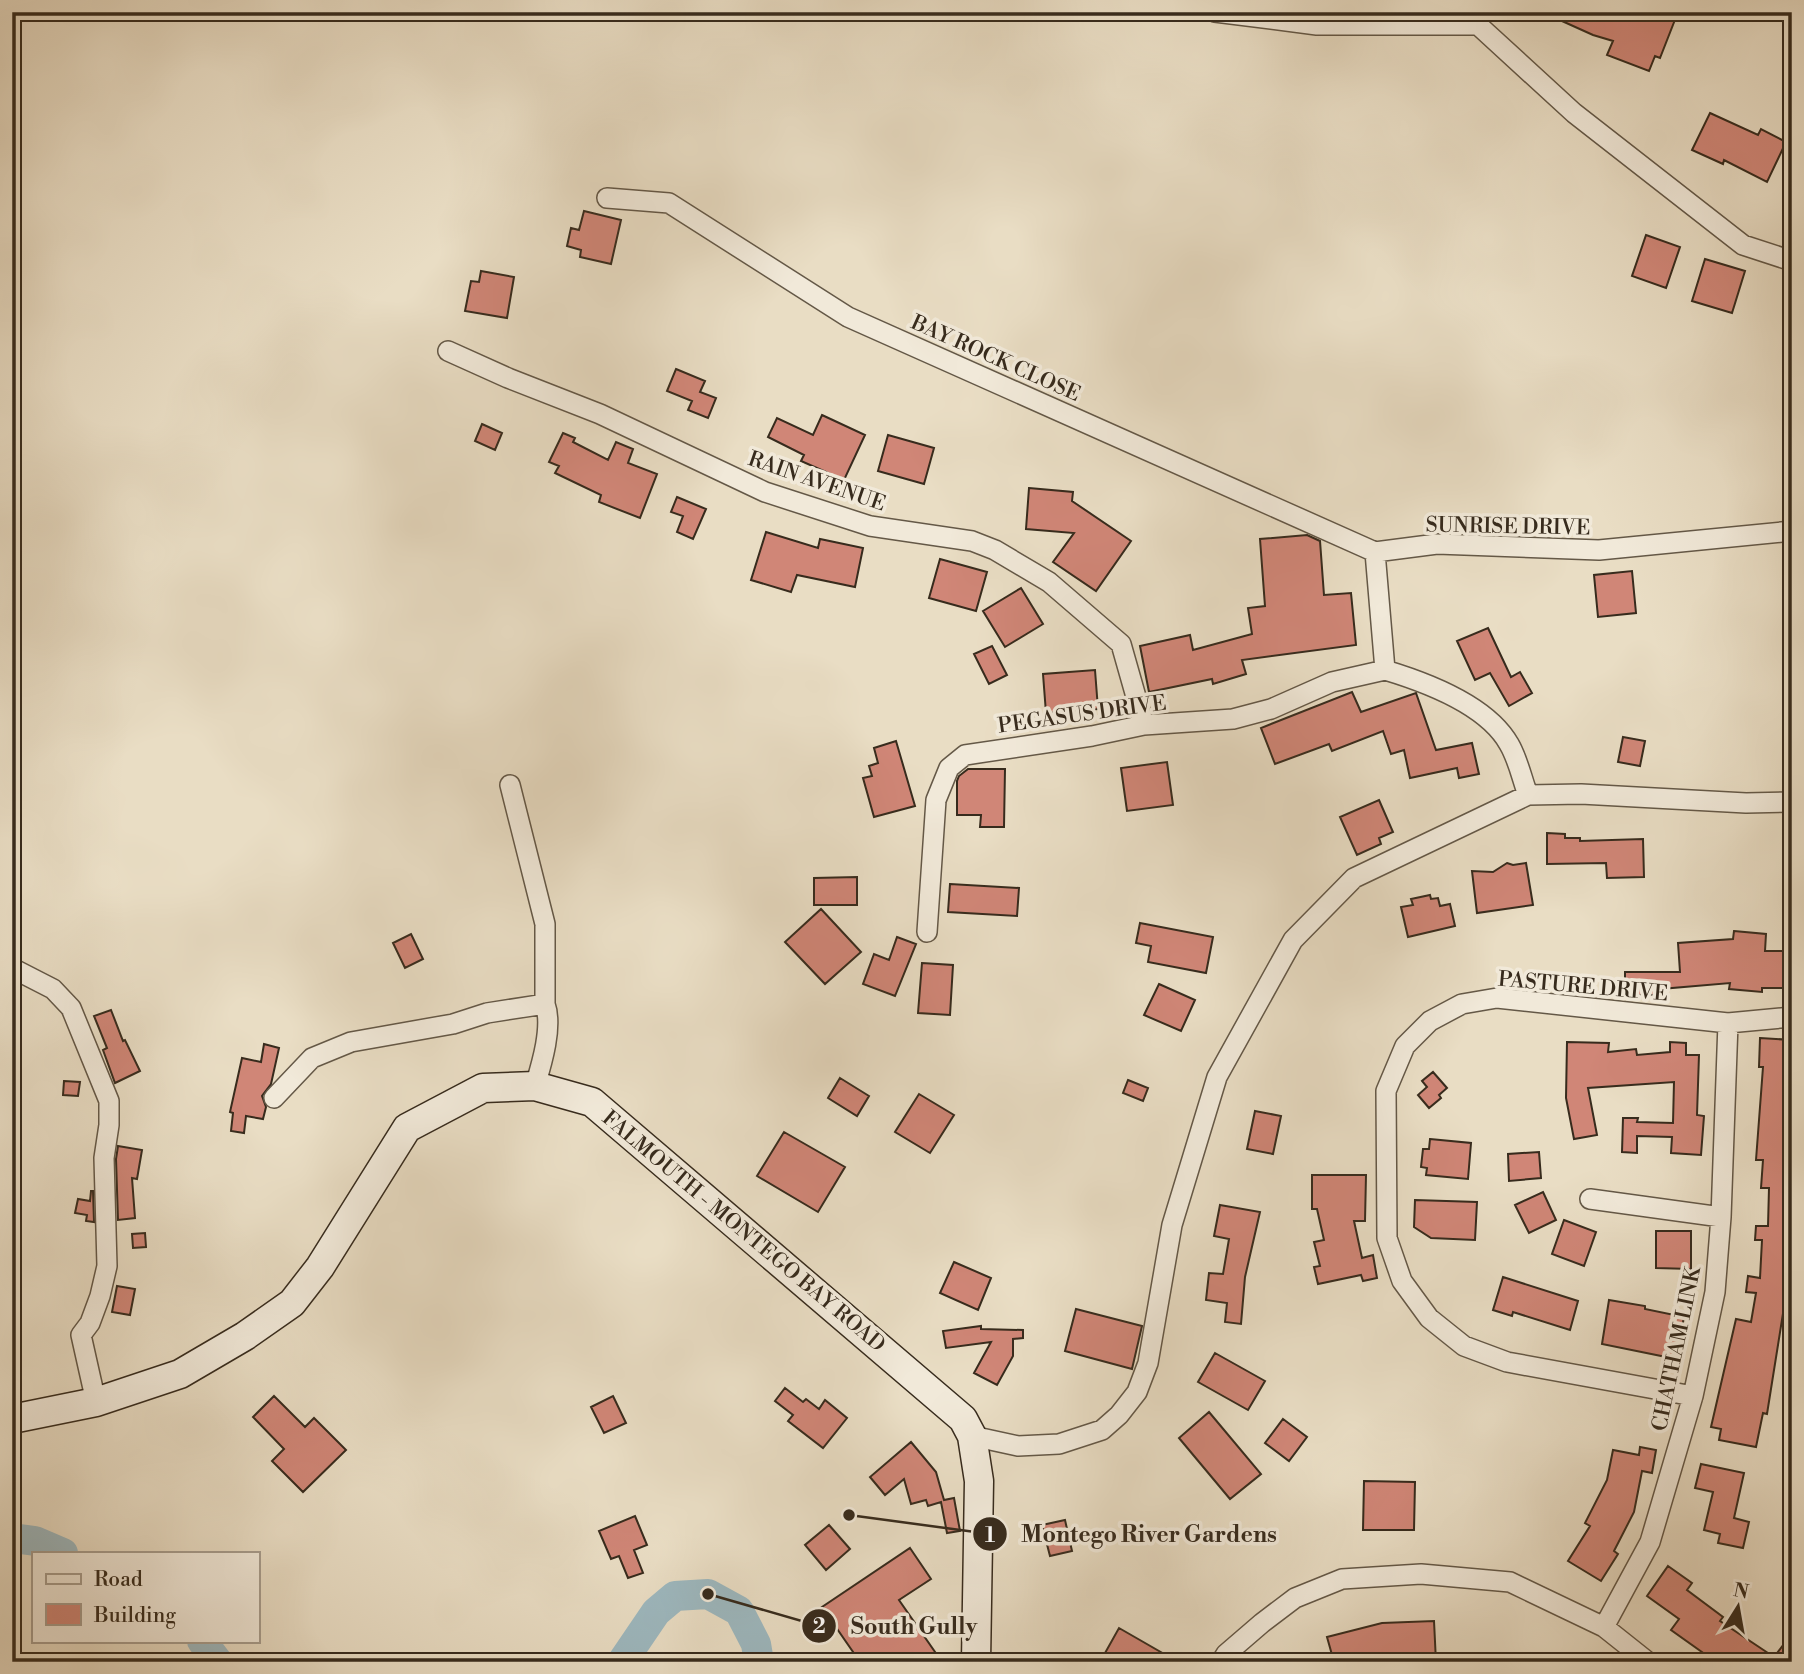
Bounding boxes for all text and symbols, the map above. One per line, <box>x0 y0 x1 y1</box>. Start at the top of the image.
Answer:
street label: BAY ROCK CLOSE <box>906 310 1084 408</box>
street label: RAIN AVENUE <box>745 446 889 518</box>
street label: SUNRISE DRIVE <box>1425 513 1591 541</box>
street label: PEGASUS DRIVE <box>996 690 1168 740</box>
street label: PASTURE DRIVE <box>1497 967 1669 1007</box>
street label: FALMOUTH - MONTEGO BAY ROAD <box>596 1106 890 1358</box>
street label: CHATHAM LINK <box>1647 1263 1707 1434</box>
callout: Montego River Gardens <box>972 1512 1291 1556</box>
text: Montego River Gardens <box>1021 1521 1277 1549</box>
text: 1 <box>985 1523 995 1549</box>
legend <box>32 1552 259 1642</box>
text: Road <box>94 1567 143 1593</box>
north arrow <box>1702 1572 1772 1642</box>
text: N <box>1731 1578 1751 1605</box>
text: Building <box>93 1603 176 1629</box>
callout: South Gully <box>802 1604 991 1648</box>
text: South Gully <box>851 1613 978 1641</box>
text: 2 <box>812 1614 826 1640</box>

